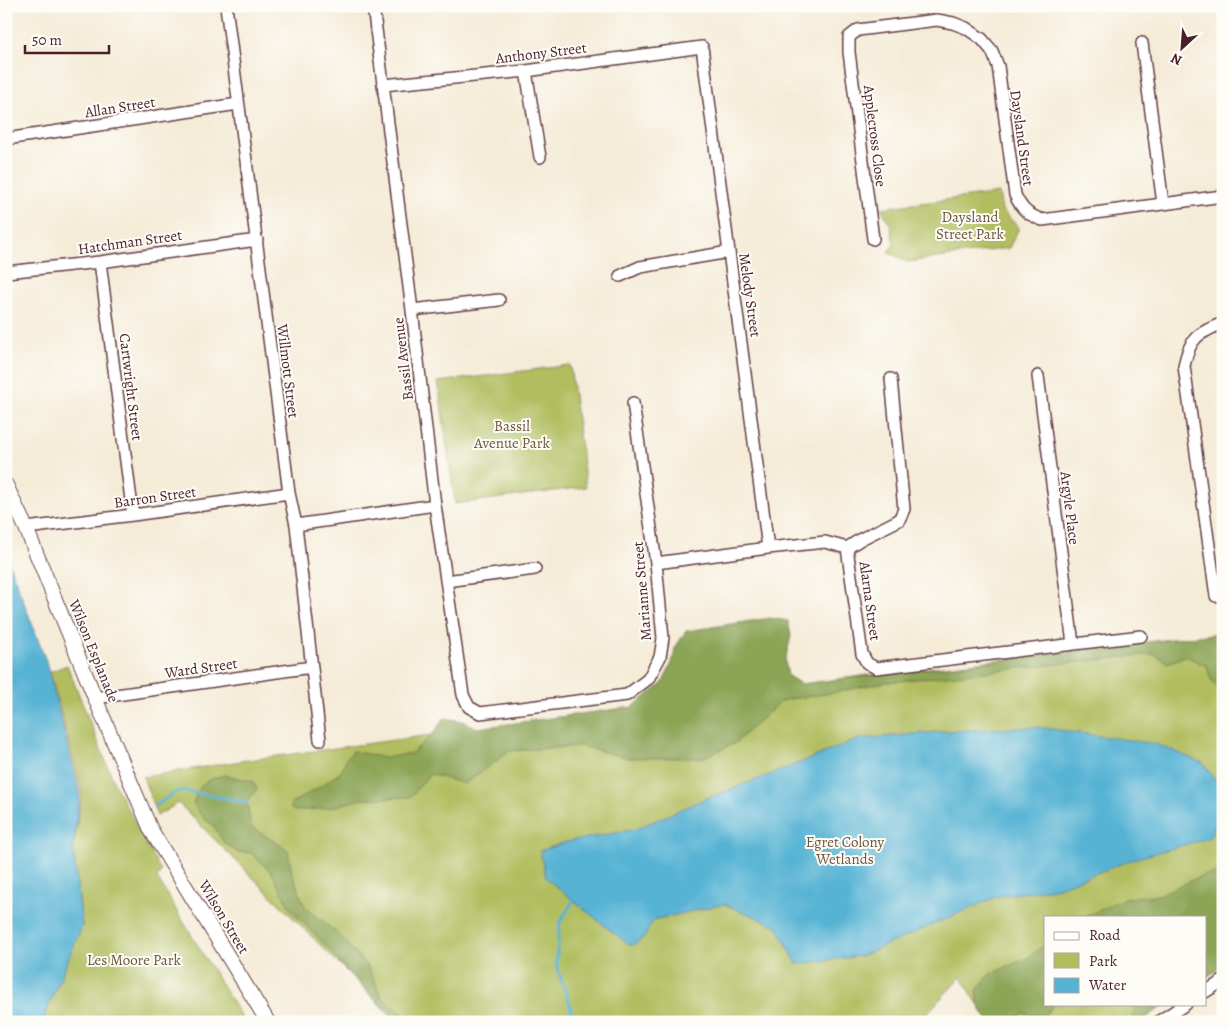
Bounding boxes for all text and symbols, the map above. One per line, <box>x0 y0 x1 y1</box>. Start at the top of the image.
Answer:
scale bar <box>25 22 109 54</box>
north arrow <box>1156 22 1206 72</box>
text: 50 m <box>32 30 62 50</box>
street label: Anthony Street <box>493 37 588 69</box>
text: N <box>1168 48 1185 70</box>
street label: Applecross Close <box>859 83 891 188</box>
street label: Daysland Street <box>1005 89 1039 187</box>
street label: Allan Street <box>82 92 157 123</box>
park label: Daysland Street Park <box>936 207 1005 244</box>
street label: Hatchman Street <box>77 225 183 259</box>
street label: Melody Street <box>734 252 766 338</box>
street label: Bassil Avenue <box>388 316 418 402</box>
street label: Willmott Street <box>272 322 304 419</box>
street label: Cartwright Street <box>114 332 148 442</box>
park label: Bassil Avenue Park <box>473 416 550 453</box>
street label: Argyle Place <box>1055 469 1084 546</box>
street label: Barron Street <box>113 481 197 513</box>
street label: Marianne Street <box>628 541 656 641</box>
street label: Alarna Street <box>854 559 885 642</box>
street label: Wilson Esplanade <box>64 596 124 706</box>
street label: Ward Street <box>162 653 239 683</box>
park label: Egret Colony Wetlands <box>806 832 884 869</box>
street label: Wilson Street <box>194 875 254 958</box>
legend <box>1044 916 1206 1006</box>
text: Road <box>1089 925 1121 945</box>
park label: Les Moore Park <box>87 950 182 970</box>
text: Park <box>1089 951 1118 971</box>
text: Water <box>1088 975 1126 995</box>

